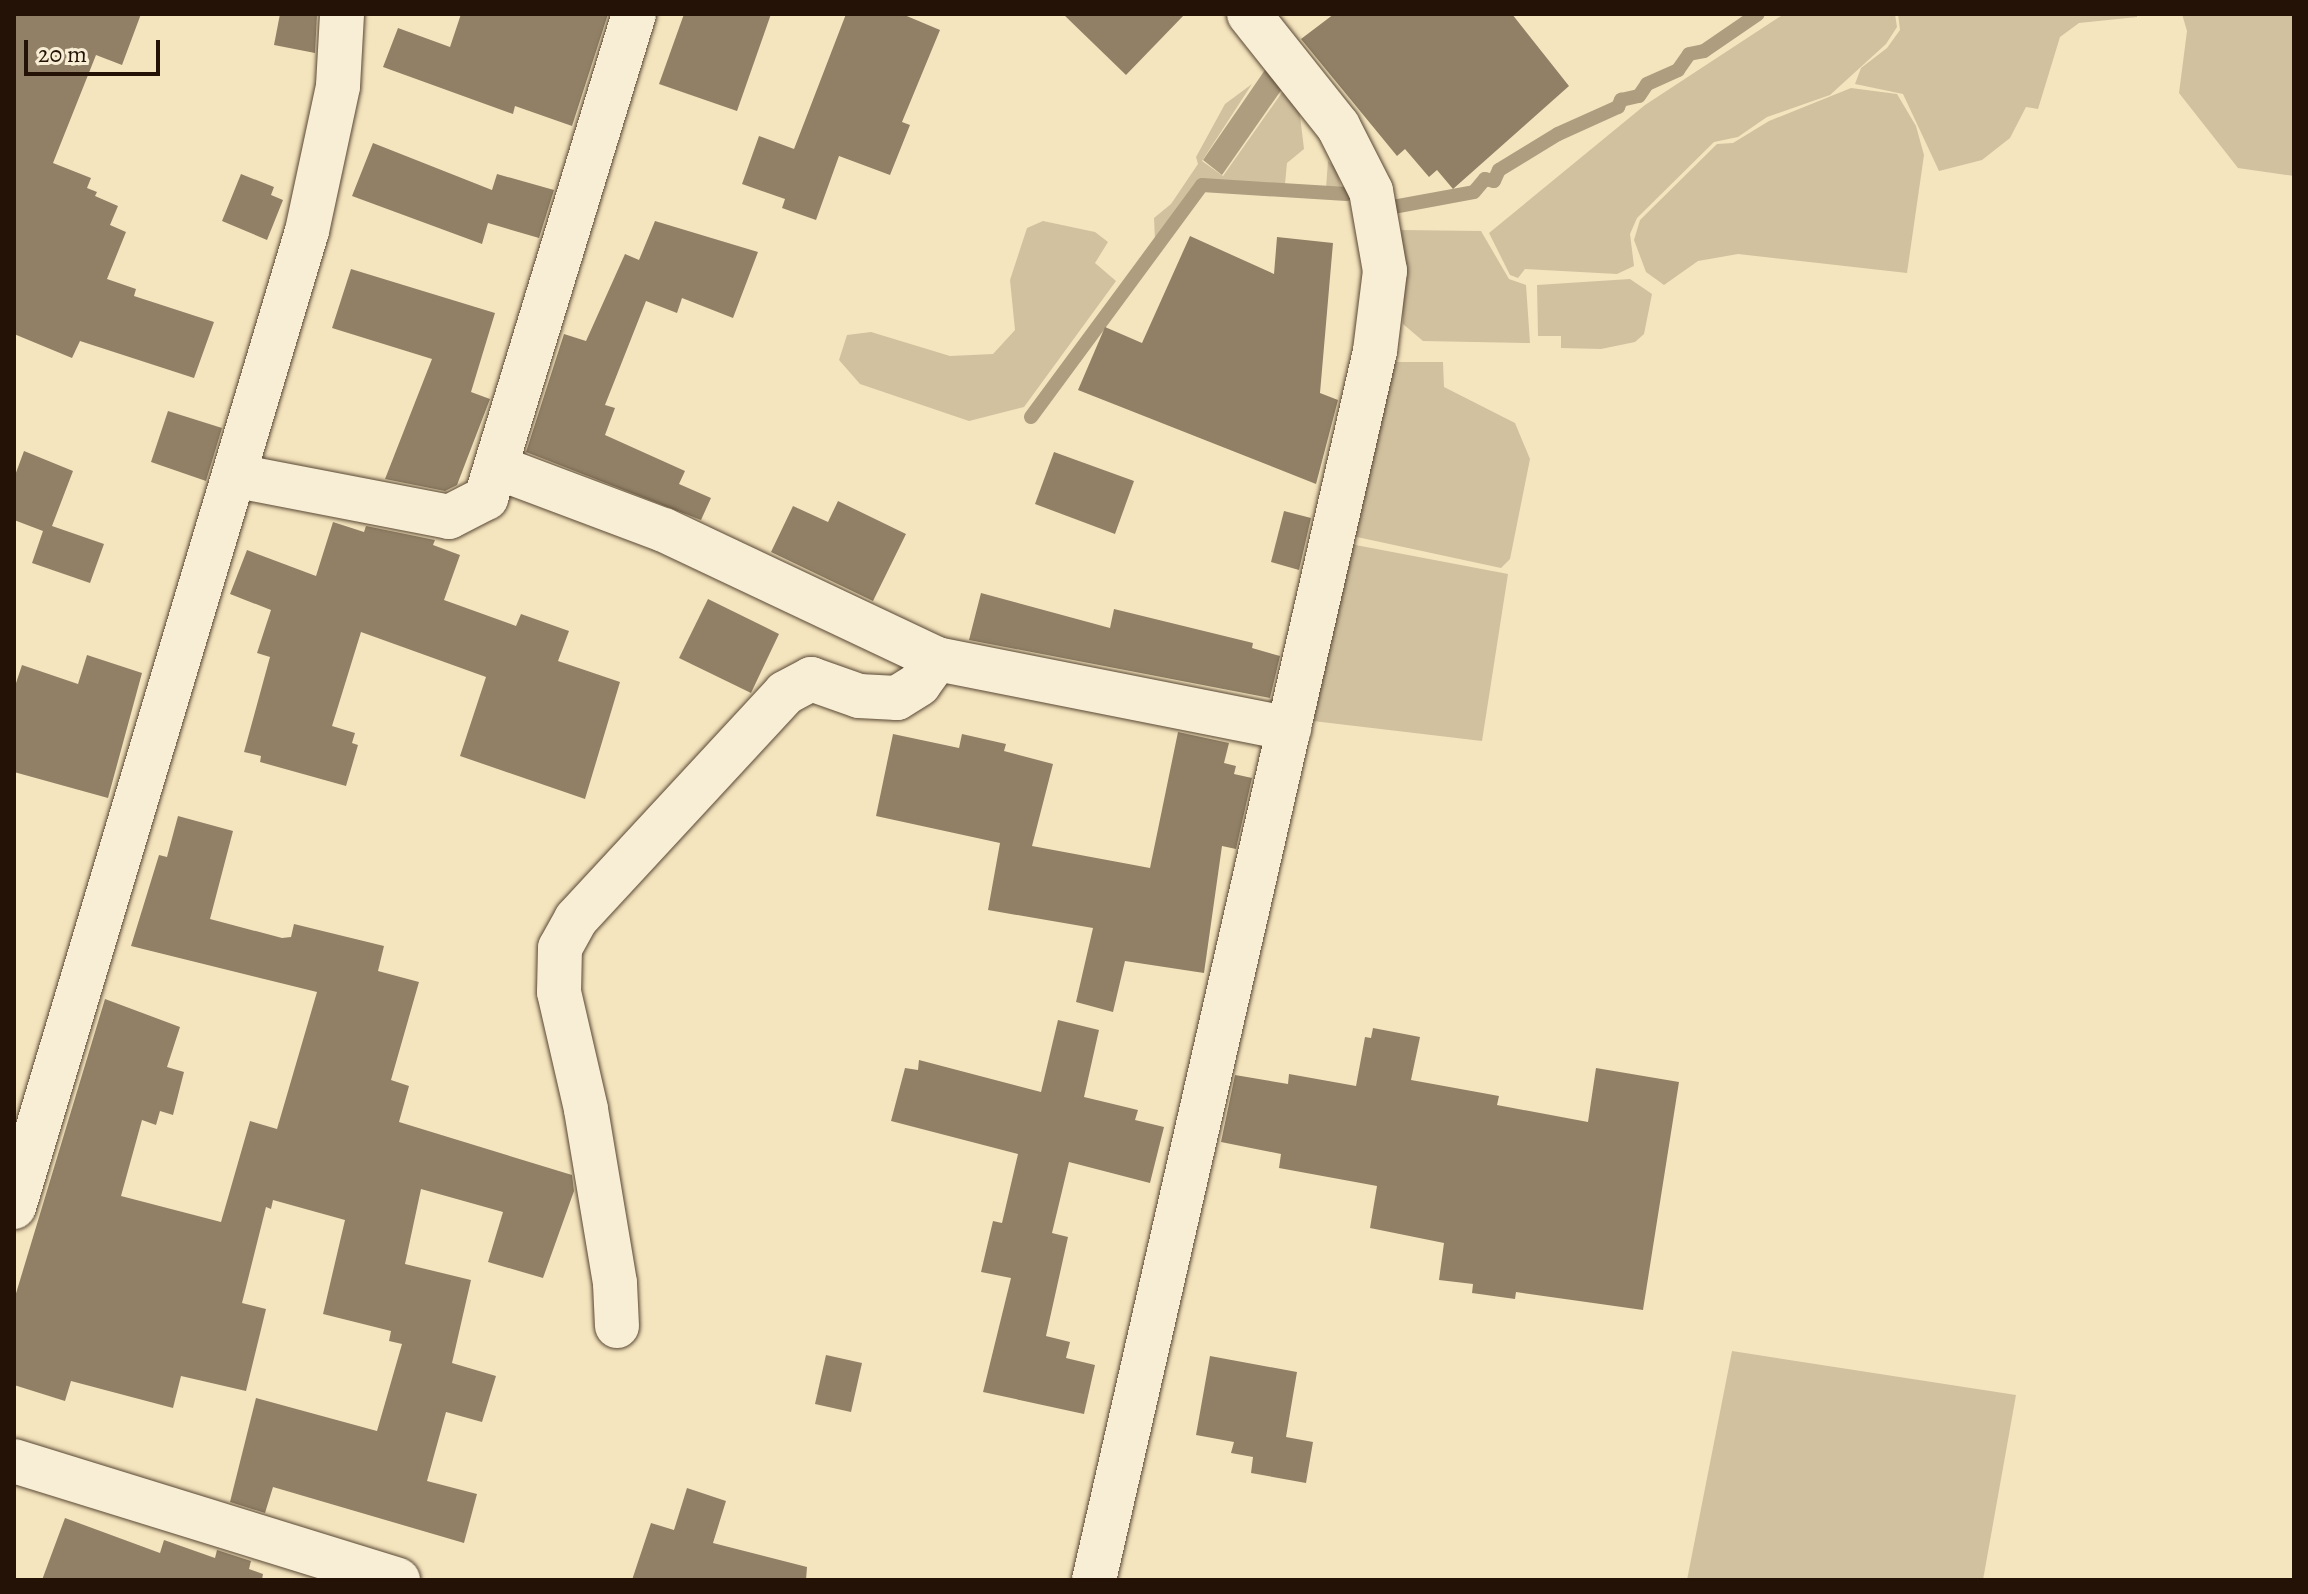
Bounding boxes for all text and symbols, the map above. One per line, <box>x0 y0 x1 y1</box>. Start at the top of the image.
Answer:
scale bar <box>28 24 164 74</box>
text: 20 m <box>38 38 87 70</box>

